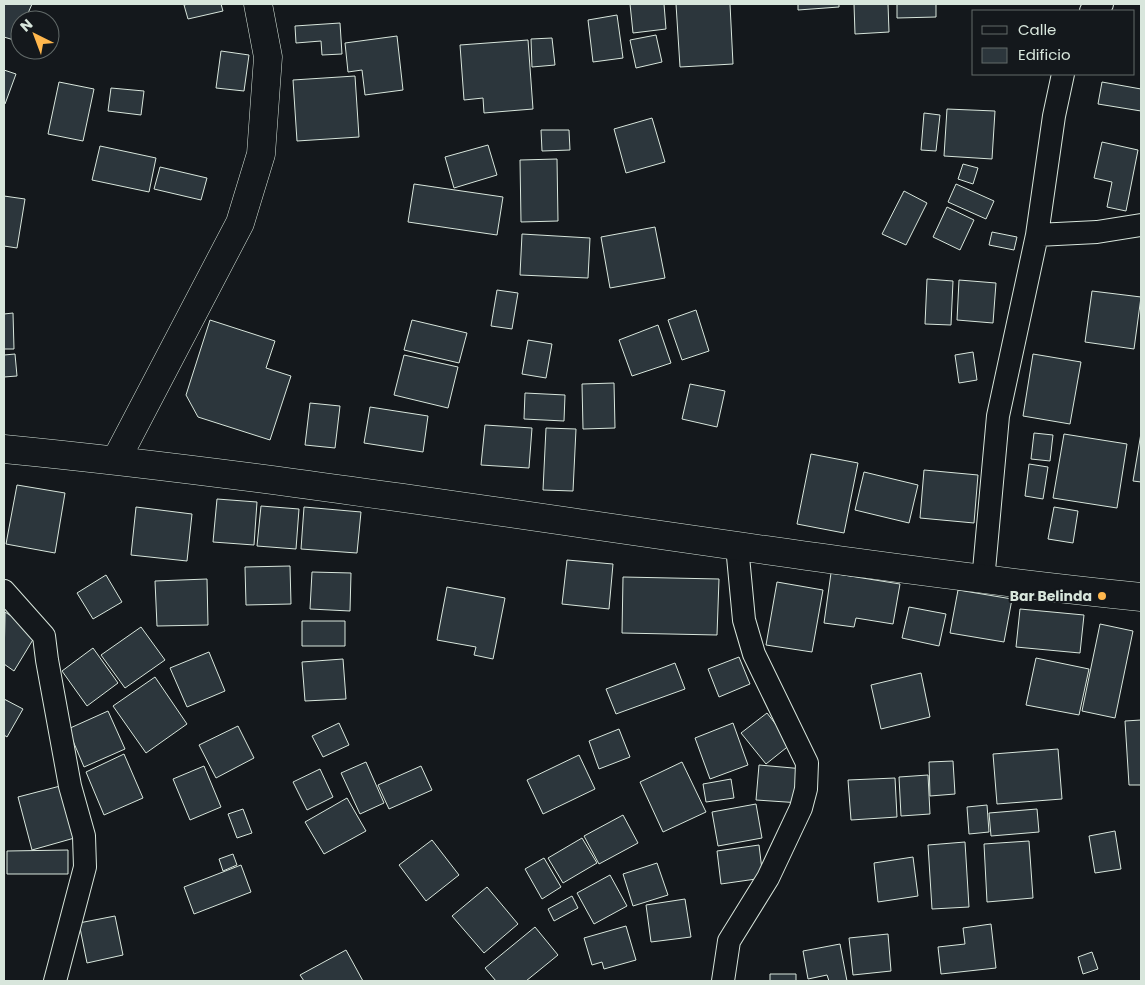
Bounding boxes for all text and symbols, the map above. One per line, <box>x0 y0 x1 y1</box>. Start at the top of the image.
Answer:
north arrow <box>10 10 60 60</box>
legend <box>972 10 1135 75</box>
text: N <box>16 14 37 36</box>
text: Calle <box>1018 19 1056 40</box>
text: Edificio <box>1018 44 1071 65</box>
place label: Bar Belinda <box>1010 586 1092 606</box>
marker: Bar Belinda <box>1096 590 1108 602</box>

